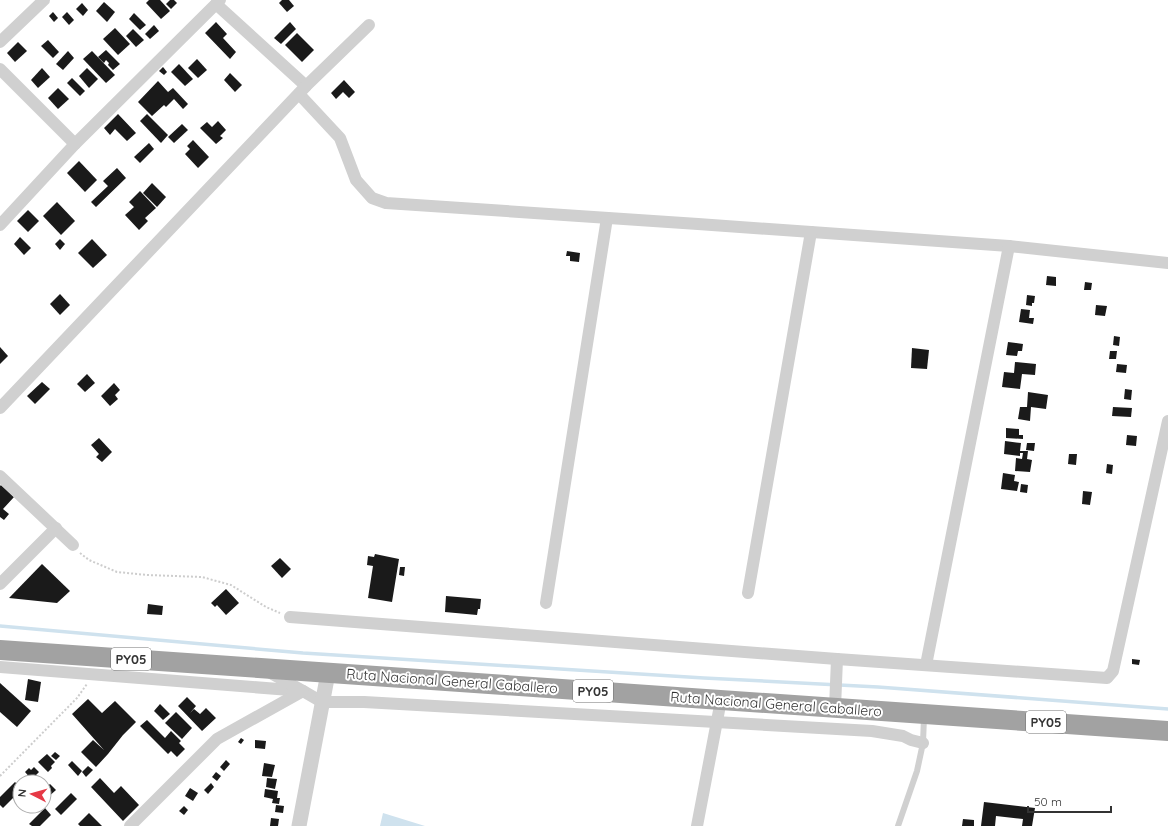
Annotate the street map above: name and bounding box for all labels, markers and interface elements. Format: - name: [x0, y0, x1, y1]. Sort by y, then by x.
- road number: PY05: [111, 648, 151, 670]
- street label: Ruta Nacional General Caballero: [346, 665, 558, 697]
- road number: PY05: [573, 680, 613, 702]
- street label: Ruta Nacional General Caballero: [670, 688, 882, 720]
- road number: PY05: [1026, 711, 1066, 733]
- north arrow: [12, 774, 52, 814]
- text: N: [15, 788, 29, 798]
- scale bar: [1028, 788, 1111, 814]
- text: 50 m: [1034, 794, 1062, 809]

